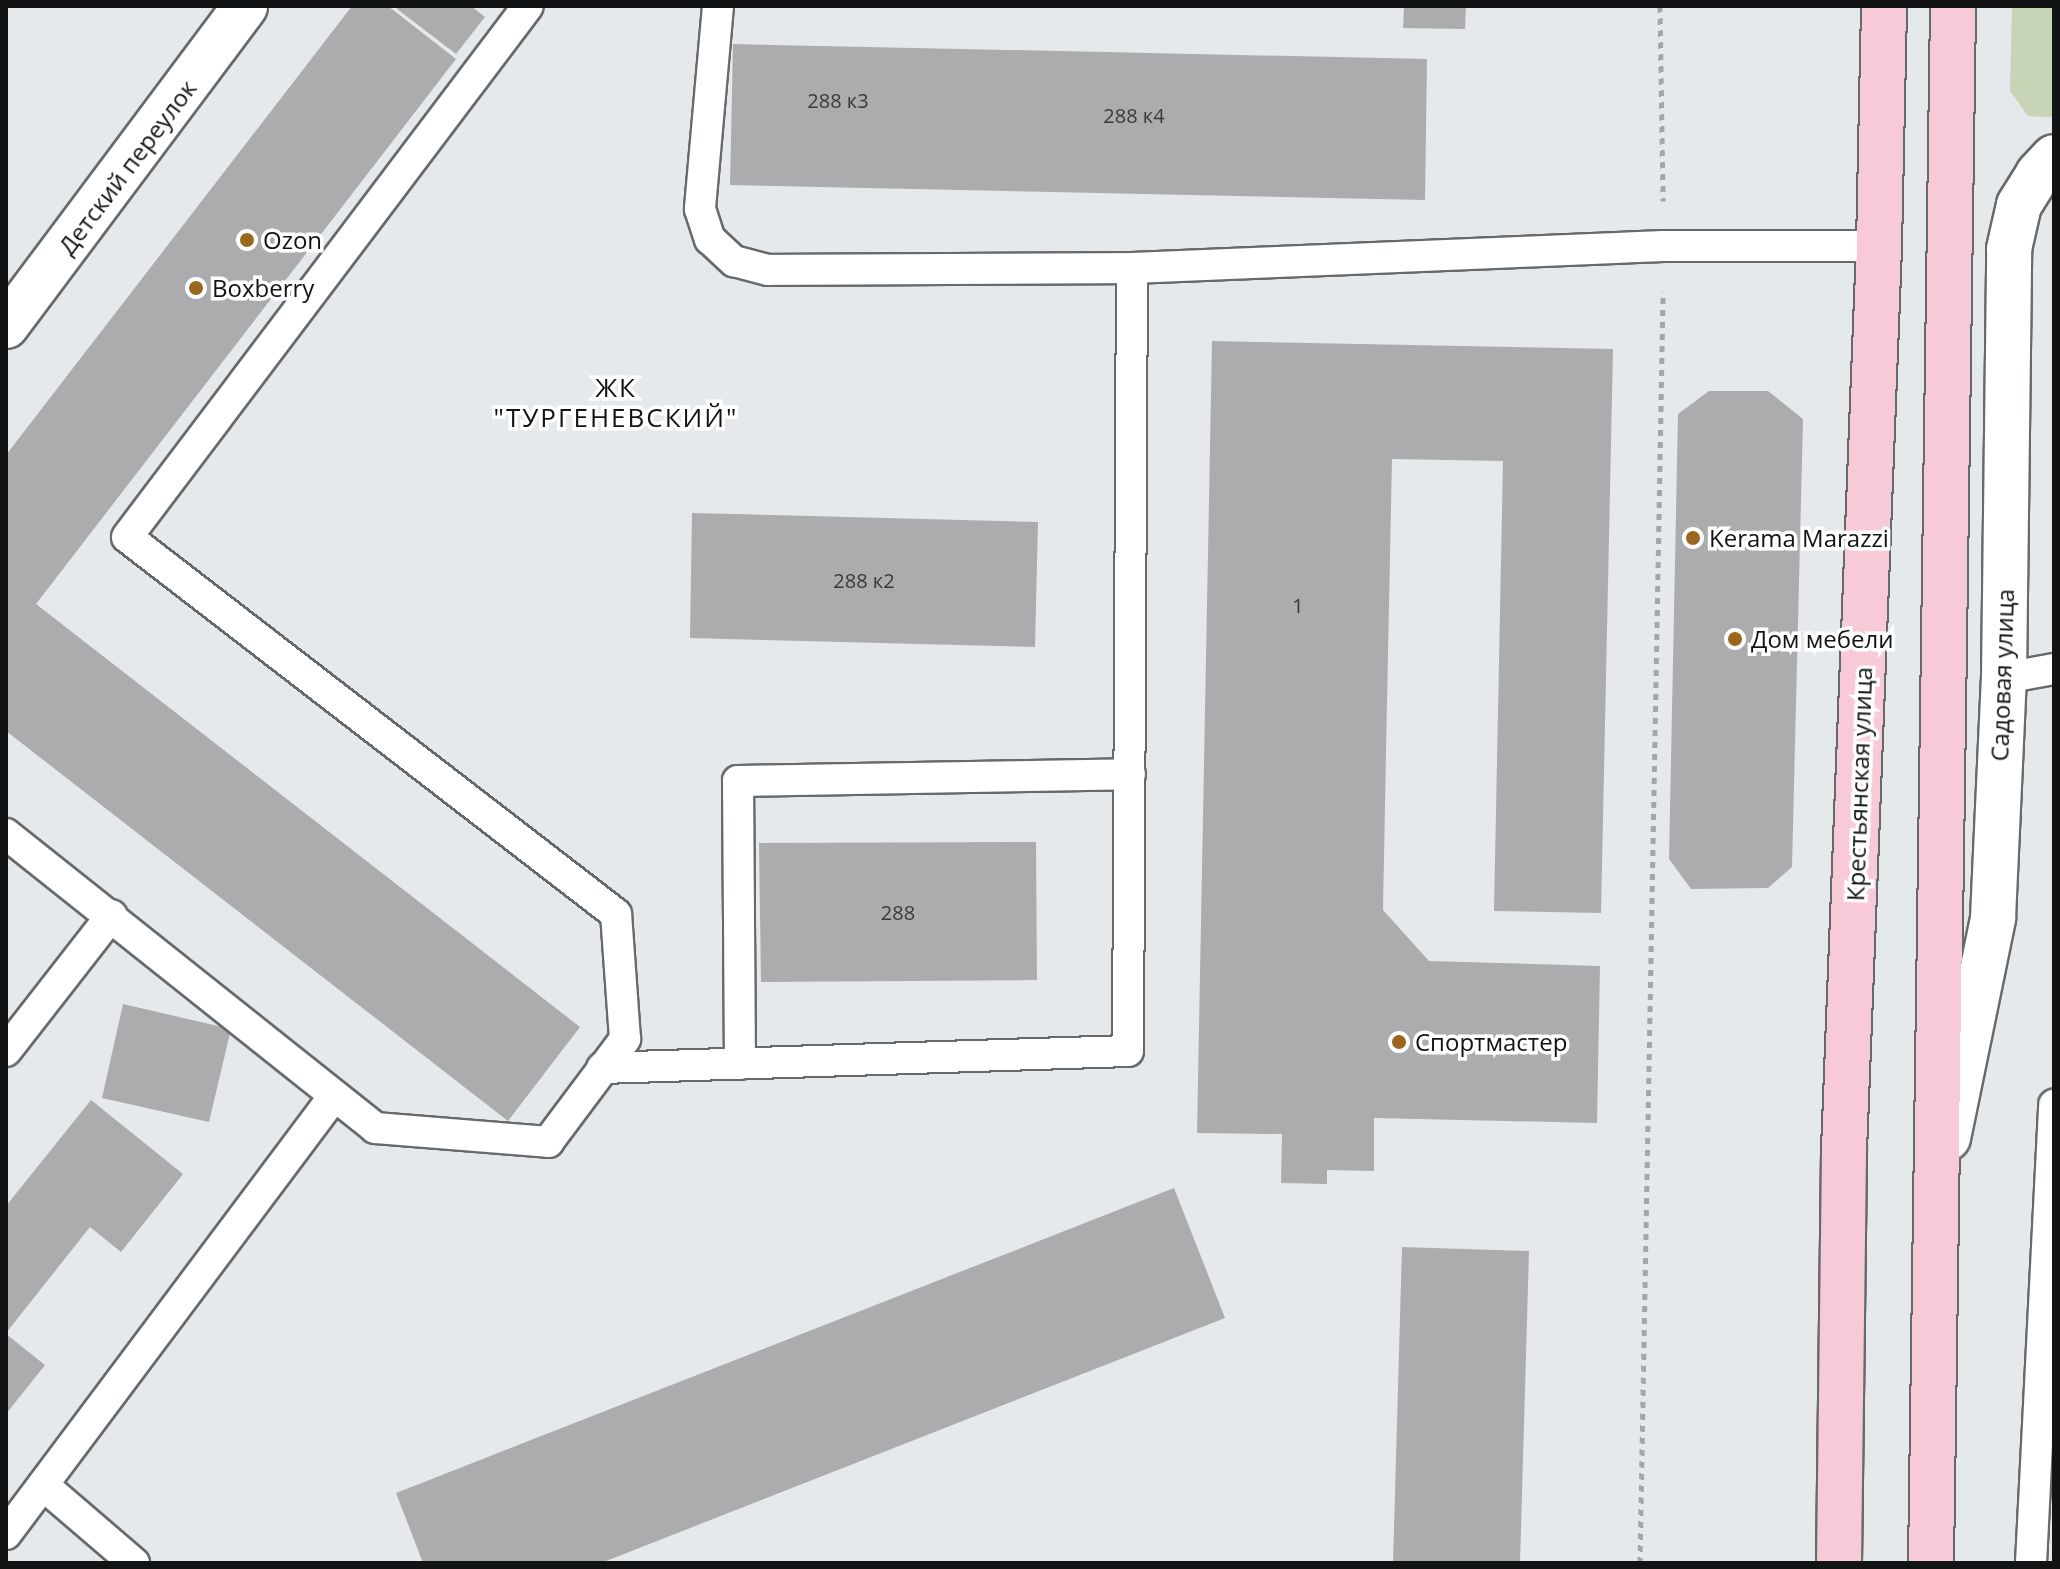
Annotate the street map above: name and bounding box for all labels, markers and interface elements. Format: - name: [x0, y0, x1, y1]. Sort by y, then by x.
- street label: Детский переулок: [52, 74, 202, 260]
- house number: 288 к3: [807, 88, 869, 112]
- house number: 288 к4: [1103, 103, 1165, 127]
- place label: Ozon: [263, 226, 322, 254]
- marker: Ozon: [238, 231, 256, 249]
- place label: Boxberry: [212, 274, 314, 302]
- marker: Boxberry: [187, 279, 205, 297]
- district label: ЖК "ТУРГЕНЕВСКИЙ": [494, 372, 738, 434]
- place label: Kerama Marazzi: [1709, 524, 1889, 552]
- marker: Kerama Marazzi: [1684, 529, 1702, 547]
- house number: 288 к2: [833, 568, 895, 592]
- street label: Садовая улица: [1985, 588, 2019, 762]
- house number: 1: [1292, 593, 1304, 617]
- place label: Дом мебели: [1751, 625, 1894, 653]
- marker: Дом мебели: [1726, 630, 1744, 648]
- street label: Крестьянская улица: [1841, 666, 1877, 902]
- house number: 288: [881, 900, 915, 924]
- place label: Спортмастер: [1415, 1028, 1567, 1056]
- marker: Спортмастер: [1390, 1033, 1408, 1051]

